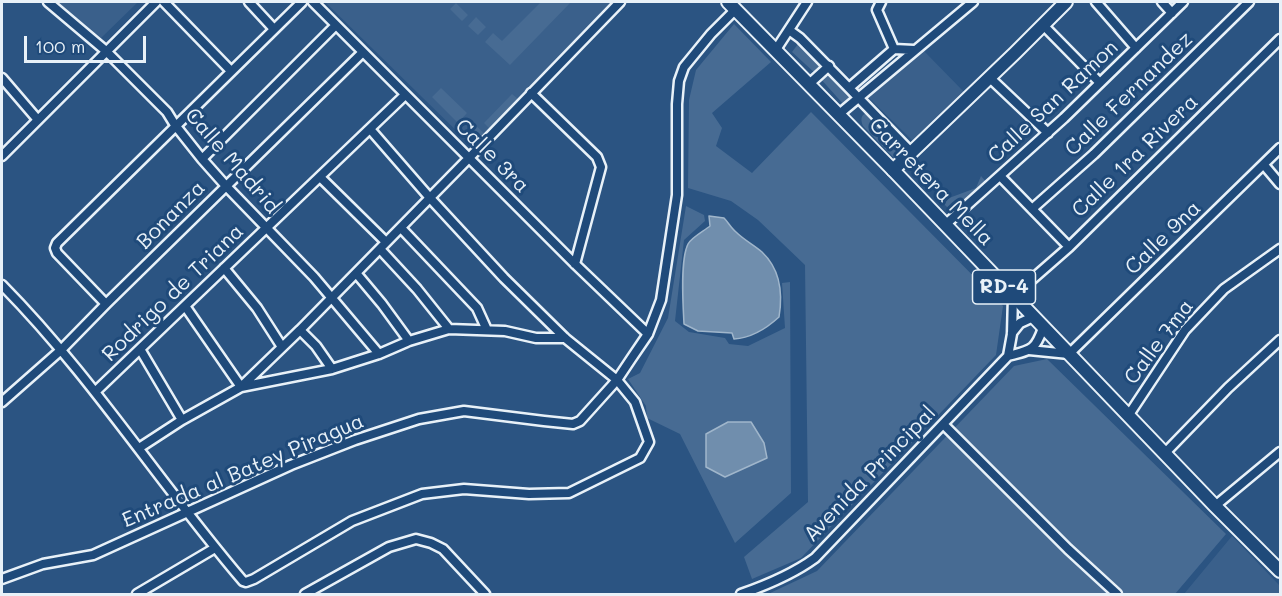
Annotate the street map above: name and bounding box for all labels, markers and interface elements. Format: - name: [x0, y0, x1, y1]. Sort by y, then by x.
- scale bar: [27, 24, 148, 62]
- street label: Calle Fernandez: [1060, 27, 1198, 161]
- text: 100 m: [35, 34, 85, 58]
- street label: Calle San Ramon: [983, 35, 1123, 169]
- street label: Calle 1ra Rivera: [1067, 89, 1203, 223]
- street label: Calle Madrid: [179, 103, 285, 219]
- street label: Carretera Mella: [864, 113, 998, 251]
- street label: Calle 3ra: [450, 114, 534, 198]
- street label: Bonanza: [131, 175, 211, 255]
- street label: Calle 9na: [1120, 196, 1206, 280]
- street label: Rodrigo de Triana: [97, 219, 249, 367]
- road number: RD-4: [972, 270, 1036, 304]
- street label: Calle 7ma: [1119, 295, 1199, 389]
- street label: Avenida Principal: [799, 401, 941, 547]
- street label: Entrada al Batey Piragua: [118, 409, 368, 533]

